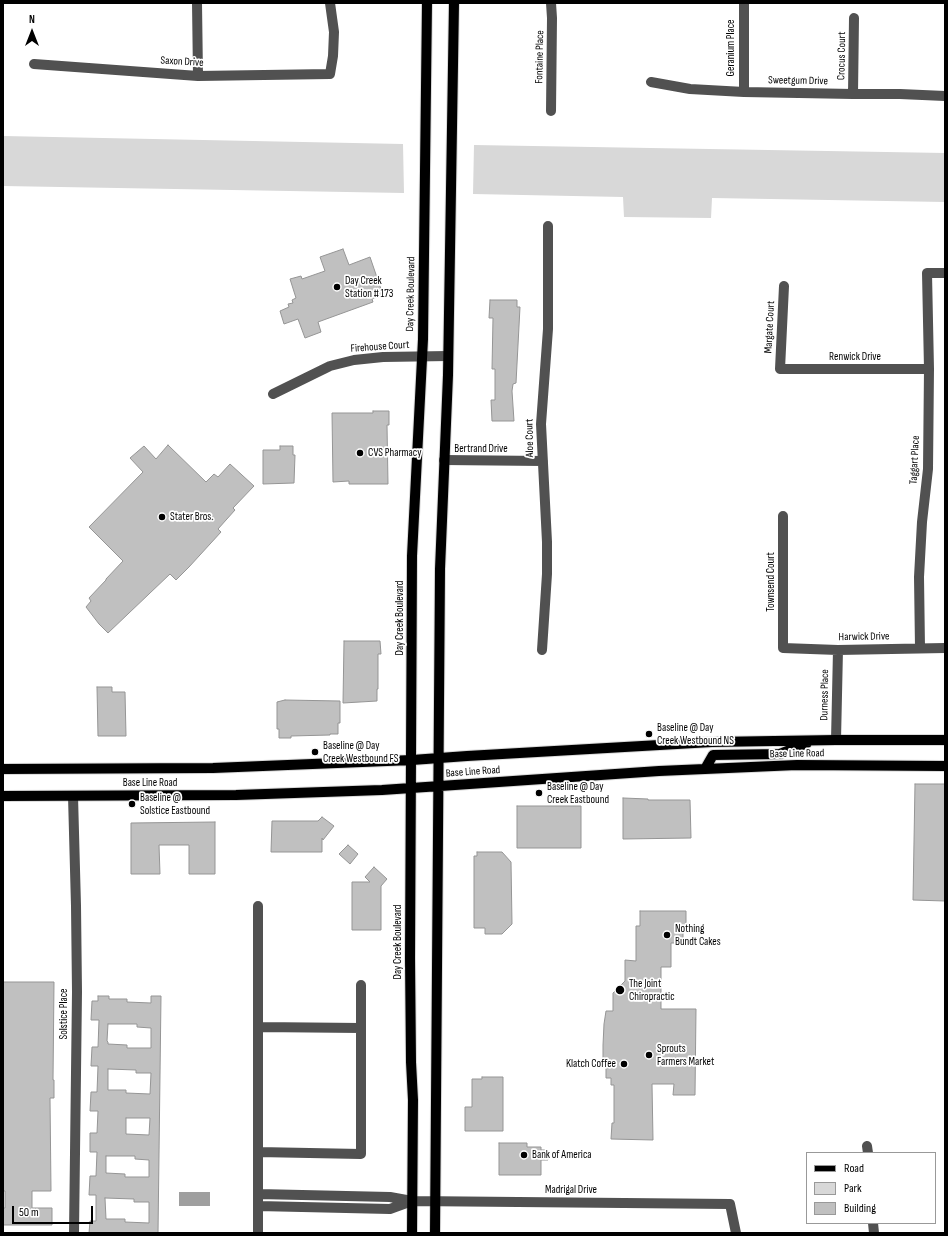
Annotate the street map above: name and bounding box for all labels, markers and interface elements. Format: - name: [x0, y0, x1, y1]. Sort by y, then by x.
- north arrow: [12, 12, 52, 52]
- text: N: [29, 13, 35, 26]
- street label: Geranium Place: [724, 19, 738, 77]
- street label: Fontaine Place: [533, 30, 547, 84]
- street label: Crocus Court: [835, 32, 849, 80]
- street label: Saxon Drive: [160, 54, 204, 70]
- street label: Sweetgum Drive: [768, 74, 828, 88]
- street label: Day Creek Boulevard: [404, 256, 418, 332]
- place label: Day Creek Station # 173: [345, 274, 393, 300]
- marker: Day Creek Station # 173: [332, 282, 342, 292]
- street label: Margate Court: [762, 300, 778, 354]
- street label: Firehouse Court: [350, 338, 410, 356]
- street label: Renwick Drive: [829, 350, 881, 364]
- street label: Aloe Court: [523, 419, 537, 457]
- street label: Taggart Place: [907, 435, 923, 485]
- street label: Bertrand Drive: [454, 442, 508, 456]
- place label: CVS Pharmacy: [368, 446, 421, 460]
- marker: CVS Pharmacy: [355, 448, 365, 458]
- place label: Stater Bros.: [170, 510, 213, 524]
- marker: Stater Bros.: [157, 512, 167, 522]
- street label: Townsend Court: [764, 552, 778, 612]
- street label: Day Creek Boulevard: [393, 581, 407, 655]
- street label: Harwick Drive: [838, 630, 890, 644]
- street label: Durness Place: [818, 669, 832, 721]
- place label: Baseline @ Day Creek Westbound NS: [657, 721, 734, 747]
- marker: Baseline @ Day Creek Westbound NS: [644, 729, 654, 739]
- place label: Baseline @ Day Creek Westbound FS: [323, 739, 398, 765]
- marker: Baseline @ Day Creek Westbound FS: [310, 747, 320, 757]
- street label: Base Line Road: [770, 747, 824, 761]
- street label: Base Line Road: [445, 764, 501, 780]
- street label: Base Line Road: [123, 776, 177, 790]
- place label: Baseline @ Day Creek Eastbound: [547, 780, 609, 806]
- marker: Baseline @ Day Creek Eastbound: [534, 788, 544, 798]
- place label: Baseline @ Solstice Eastbound: [140, 791, 210, 817]
- marker: Baseline @ Solstice Eastbound: [127, 799, 137, 809]
- street label: Day Creek Boulevard: [391, 905, 405, 979]
- place label: Nothing Bundt Cakes: [675, 922, 721, 948]
- marker: Nothing Bundt Cakes: [662, 930, 672, 940]
- place label: The Joint Chiropractic: [629, 977, 675, 1003]
- marker: The Joint Chiropractic: [614, 984, 626, 996]
- street label: Solstice Place: [57, 989, 71, 1039]
- place label: Sprouts Farmers Market: [657, 1042, 714, 1068]
- marker: Sprouts Farmers Market: [644, 1050, 654, 1060]
- place label: Klatch Coffee: [566, 1057, 616, 1071]
- marker: Klatch Coffee: [619, 1059, 629, 1069]
- place label: Bank of America: [532, 1148, 591, 1162]
- marker: Bank of America: [519, 1150, 529, 1160]
- legend: [806, 1152, 936, 1224]
- text: Road: [844, 1161, 864, 1176]
- text: Park: [844, 1181, 862, 1196]
- street label: Madrigal Drive: [545, 1183, 597, 1197]
- scale bar: [14, 1198, 95, 1224]
- text: Building: [844, 1201, 876, 1216]
- text: 50 m: [19, 1205, 39, 1220]

